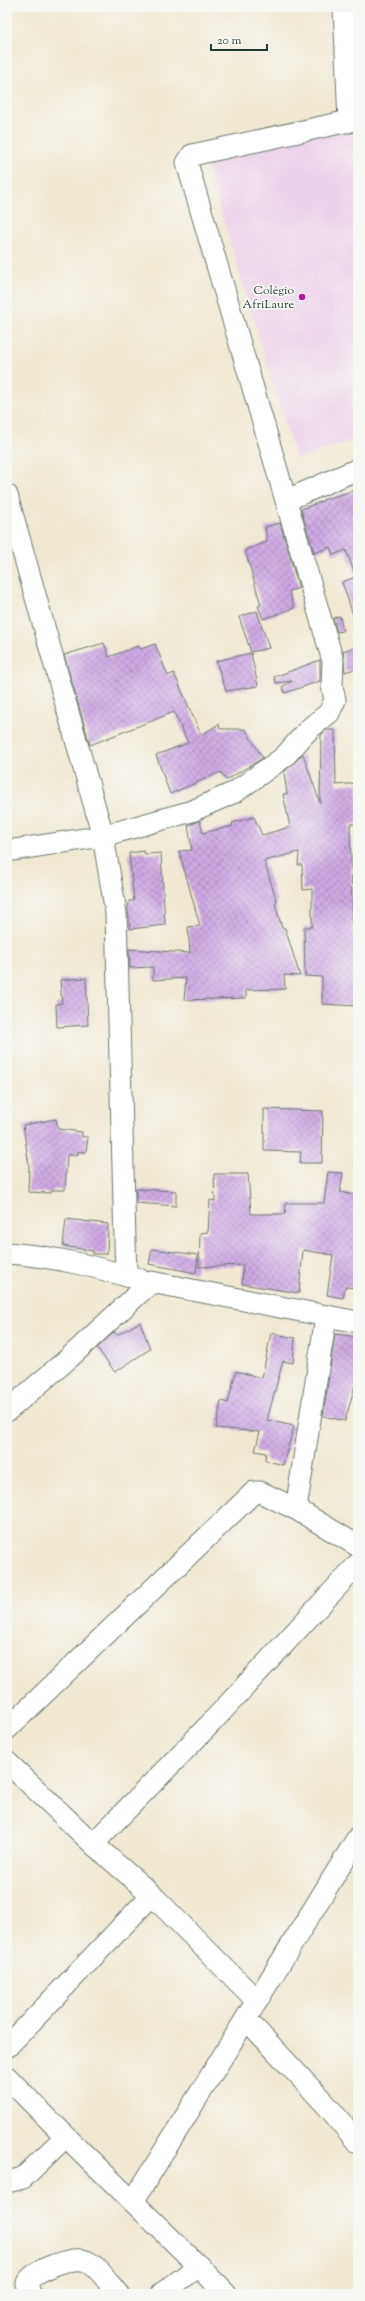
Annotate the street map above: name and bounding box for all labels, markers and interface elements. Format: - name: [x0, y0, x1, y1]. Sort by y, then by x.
- scale bar: [211, 26, 267, 52]
- text: 20 m: [217, 32, 242, 50]
- place label: Colégio AfriLaure: [243, 282, 294, 314]
- marker: Colégio AfriLaure: [297, 292, 307, 302]

